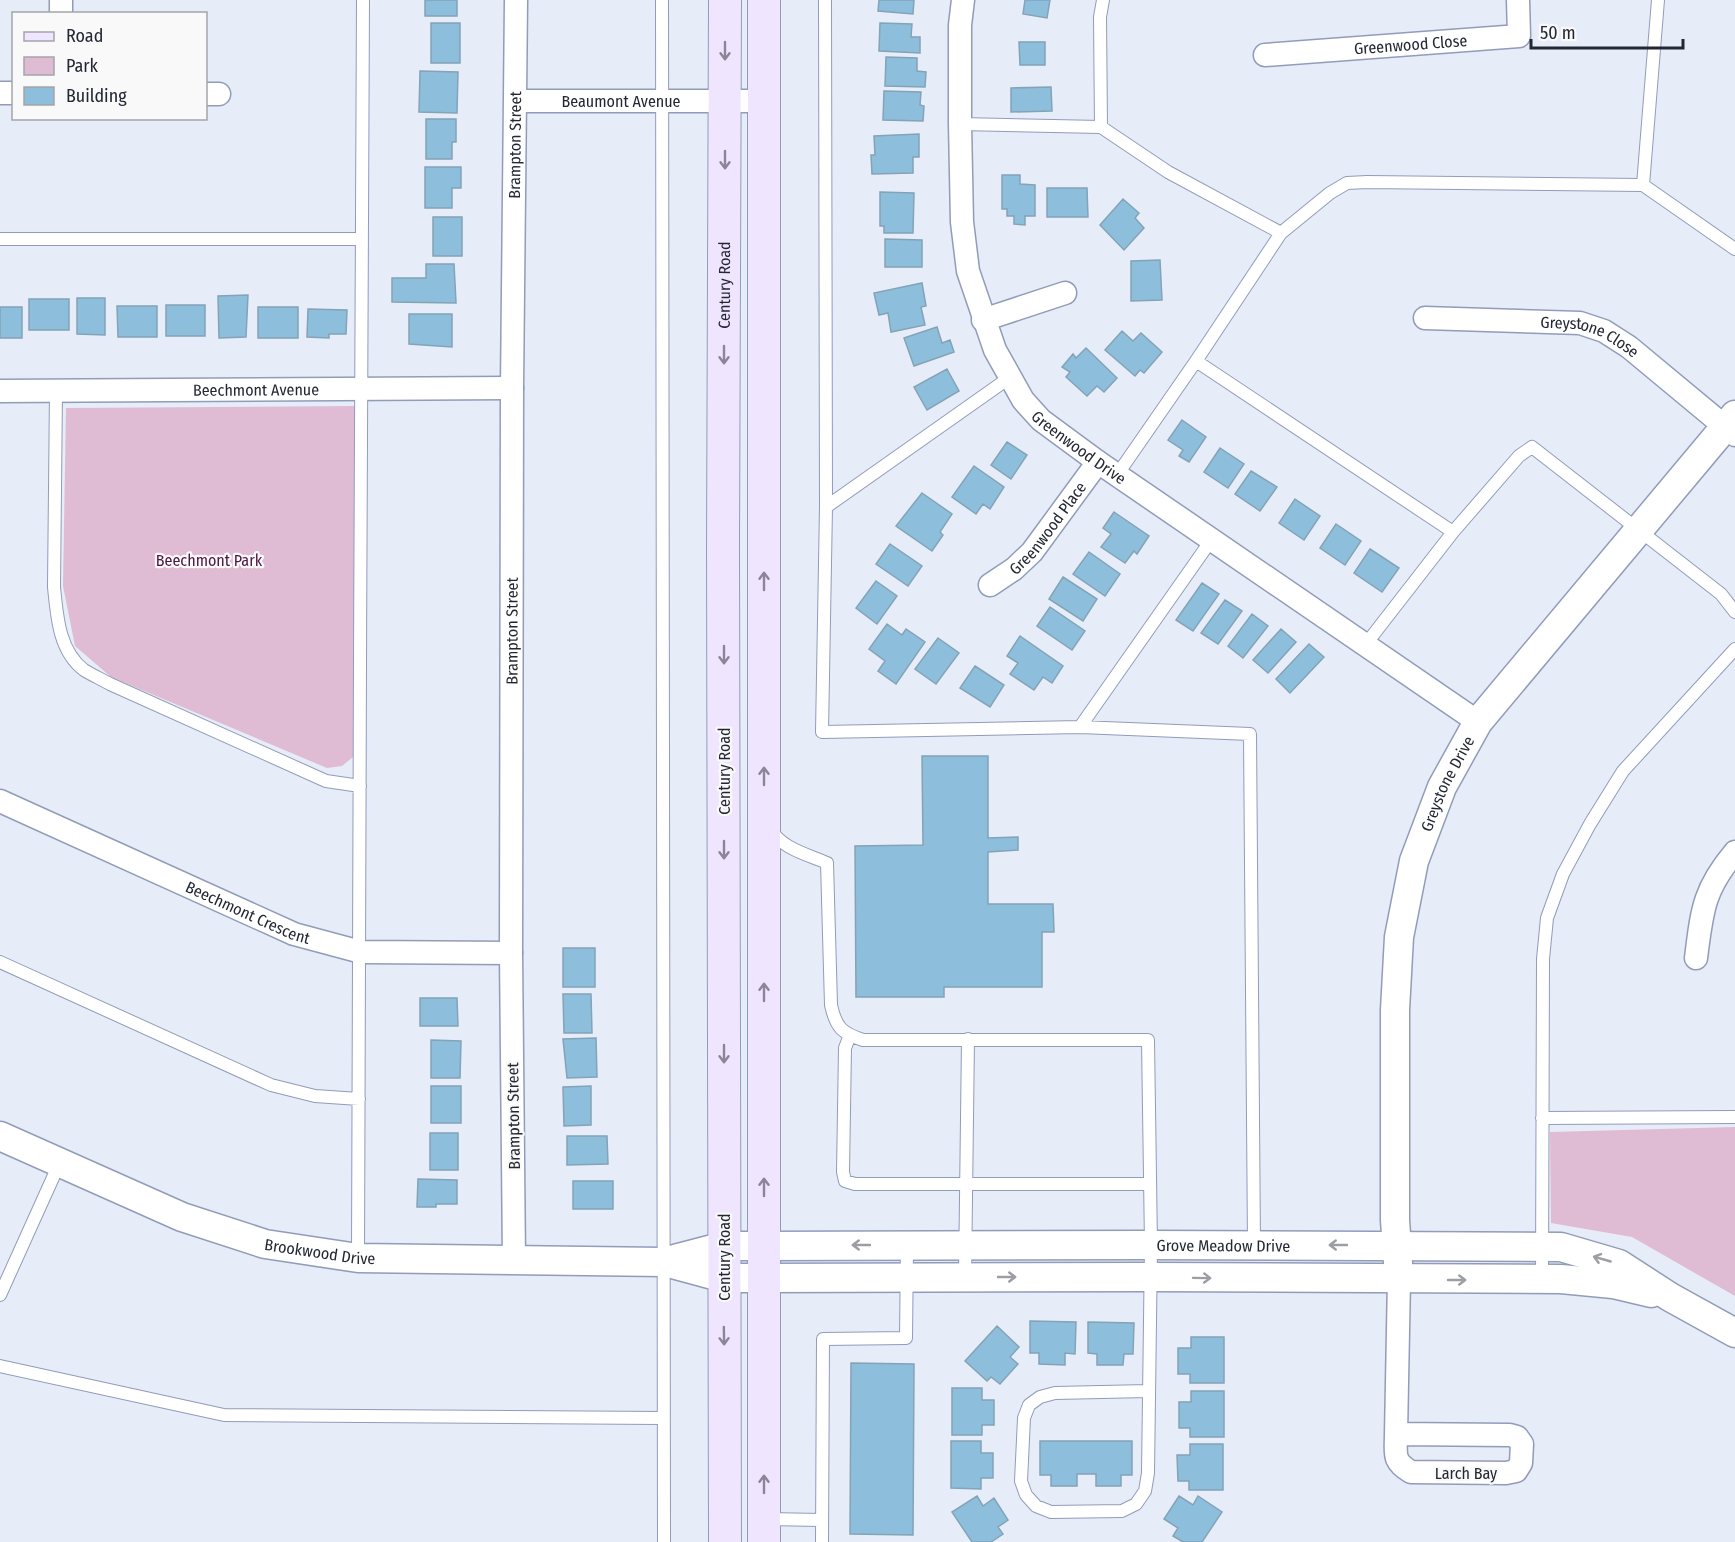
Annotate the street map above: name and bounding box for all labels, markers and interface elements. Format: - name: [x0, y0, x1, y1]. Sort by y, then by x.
- legend: [12, 12, 207, 120]
- scale bar: [1531, 12, 1682, 50]
- text: 50 m: [1540, 22, 1576, 44]
- text: Road: [66, 25, 103, 47]
- street label: Greenwood Close: [1353, 31, 1468, 58]
- one-way arrow: [719, 40, 731, 60]
- text: Park: [66, 55, 99, 77]
- text: Building: [66, 85, 127, 107]
- street label: Brampton Street: [505, 90, 525, 199]
- street label: Beaumont Avenue: [561, 92, 681, 111]
- one-way arrow: [719, 150, 731, 170]
- street label: Century Road: [715, 241, 734, 329]
- street label: Greystone Close: [1540, 313, 1643, 361]
- one-way arrow: [718, 345, 730, 365]
- street label: Beechmont Avenue: [193, 380, 319, 400]
- street label: Greenwood Drive: [1027, 407, 1130, 488]
- street label: Greenwood Place: [1005, 478, 1090, 579]
- park label: Beechmont Park: [156, 551, 263, 570]
- one-way arrow: [758, 572, 770, 592]
- street label: Brampton Street: [502, 576, 522, 685]
- one-way arrow: [718, 645, 730, 665]
- street label: Century Road: [715, 727, 734, 815]
- street label: Greystone Drive: [1417, 733, 1478, 834]
- one-way arrow: [758, 767, 770, 787]
- one-way arrow: [718, 840, 730, 860]
- street label: Beechmont Crescent: [183, 877, 313, 948]
- one-way arrow: [758, 983, 770, 1003]
- one-way arrow: [718, 1044, 730, 1064]
- street label: Brampton Street: [503, 1061, 524, 1170]
- one-way arrow: [758, 1178, 770, 1198]
- street label: Century Road: [715, 1213, 734, 1301]
- street label: Brookwood Drive: [263, 1235, 376, 1268]
- street label: Grove Meadow Drive: [1157, 1236, 1290, 1256]
- one-way arrow: [852, 1239, 872, 1251]
- one-way arrow: [1328, 1239, 1348, 1251]
- one-way arrow: [1592, 1252, 1611, 1264]
- one-way arrow: [997, 1271, 1017, 1283]
- one-way arrow: [1192, 1272, 1212, 1284]
- one-way arrow: [1447, 1274, 1467, 1286]
- one-way arrow: [718, 1326, 730, 1346]
- street label: Larch Bay: [1435, 1464, 1498, 1483]
- one-way arrow: [758, 1474, 770, 1494]

